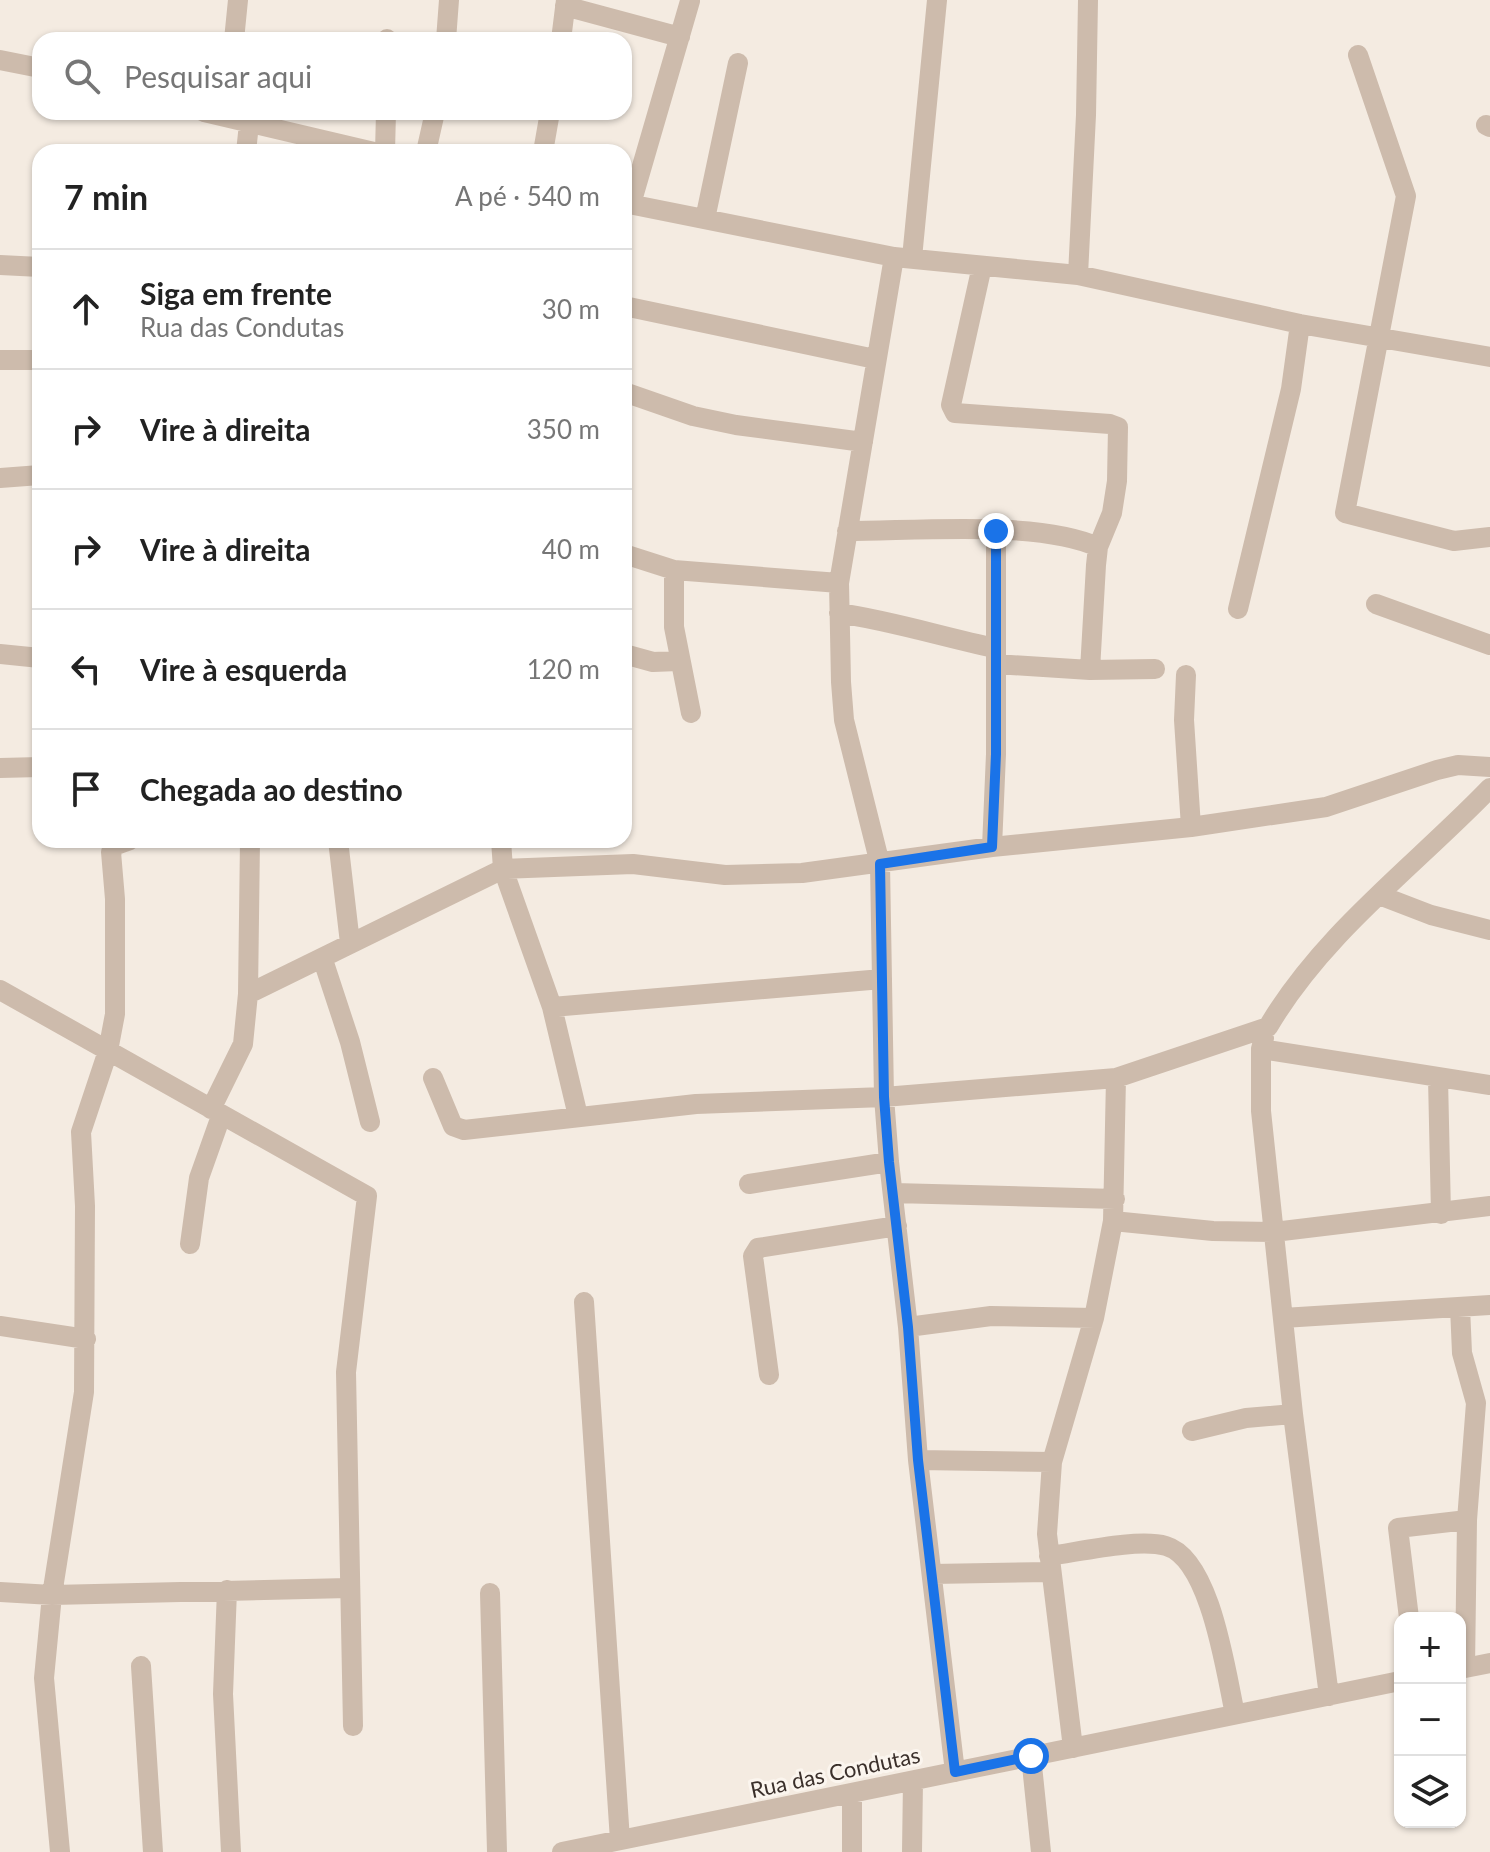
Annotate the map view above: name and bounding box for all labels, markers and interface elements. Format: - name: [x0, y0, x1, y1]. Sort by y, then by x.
- search box: [32, 32, 632, 120]
- icon: search: [60, 54, 104, 98]
- text: Pesquisar aqui: [124, 58, 312, 94]
- text: 7 min: [64, 176, 148, 217]
- text: A pé · 540 m: [455, 180, 600, 212]
- text: Siga em frente: [140, 275, 332, 311]
- icon: ahead: [64, 287, 108, 331]
- text: 30 m: [542, 293, 600, 325]
- text: Rua das Condutas: [140, 311, 344, 343]
- icon: right: [64, 407, 108, 451]
- text: Vire à direita: [140, 411, 310, 447]
- text: 350 m: [527, 413, 600, 445]
- route end: [978, 513, 1014, 549]
- icon: right: [64, 527, 108, 571]
- text: Vire à direita: [140, 531, 310, 567]
- text: 40 m: [542, 533, 600, 565]
- icon: left: [64, 647, 108, 691]
- text: Vire à esquerda: [140, 651, 347, 687]
- text: 120 m: [527, 653, 600, 685]
- icon: arrive: [64, 767, 108, 811]
- text: Chegada ao destino: [140, 771, 403, 807]
- map controls: [1394, 1612, 1466, 1828]
- button: +: [1394, 1612, 1466, 1684]
- button: −: [1394, 1684, 1466, 1756]
- route start: [1013, 1738, 1049, 1774]
- street label: Rua das Condutas: [748, 1741, 922, 1803]
- button: layers: [1394, 1756, 1466, 1828]

